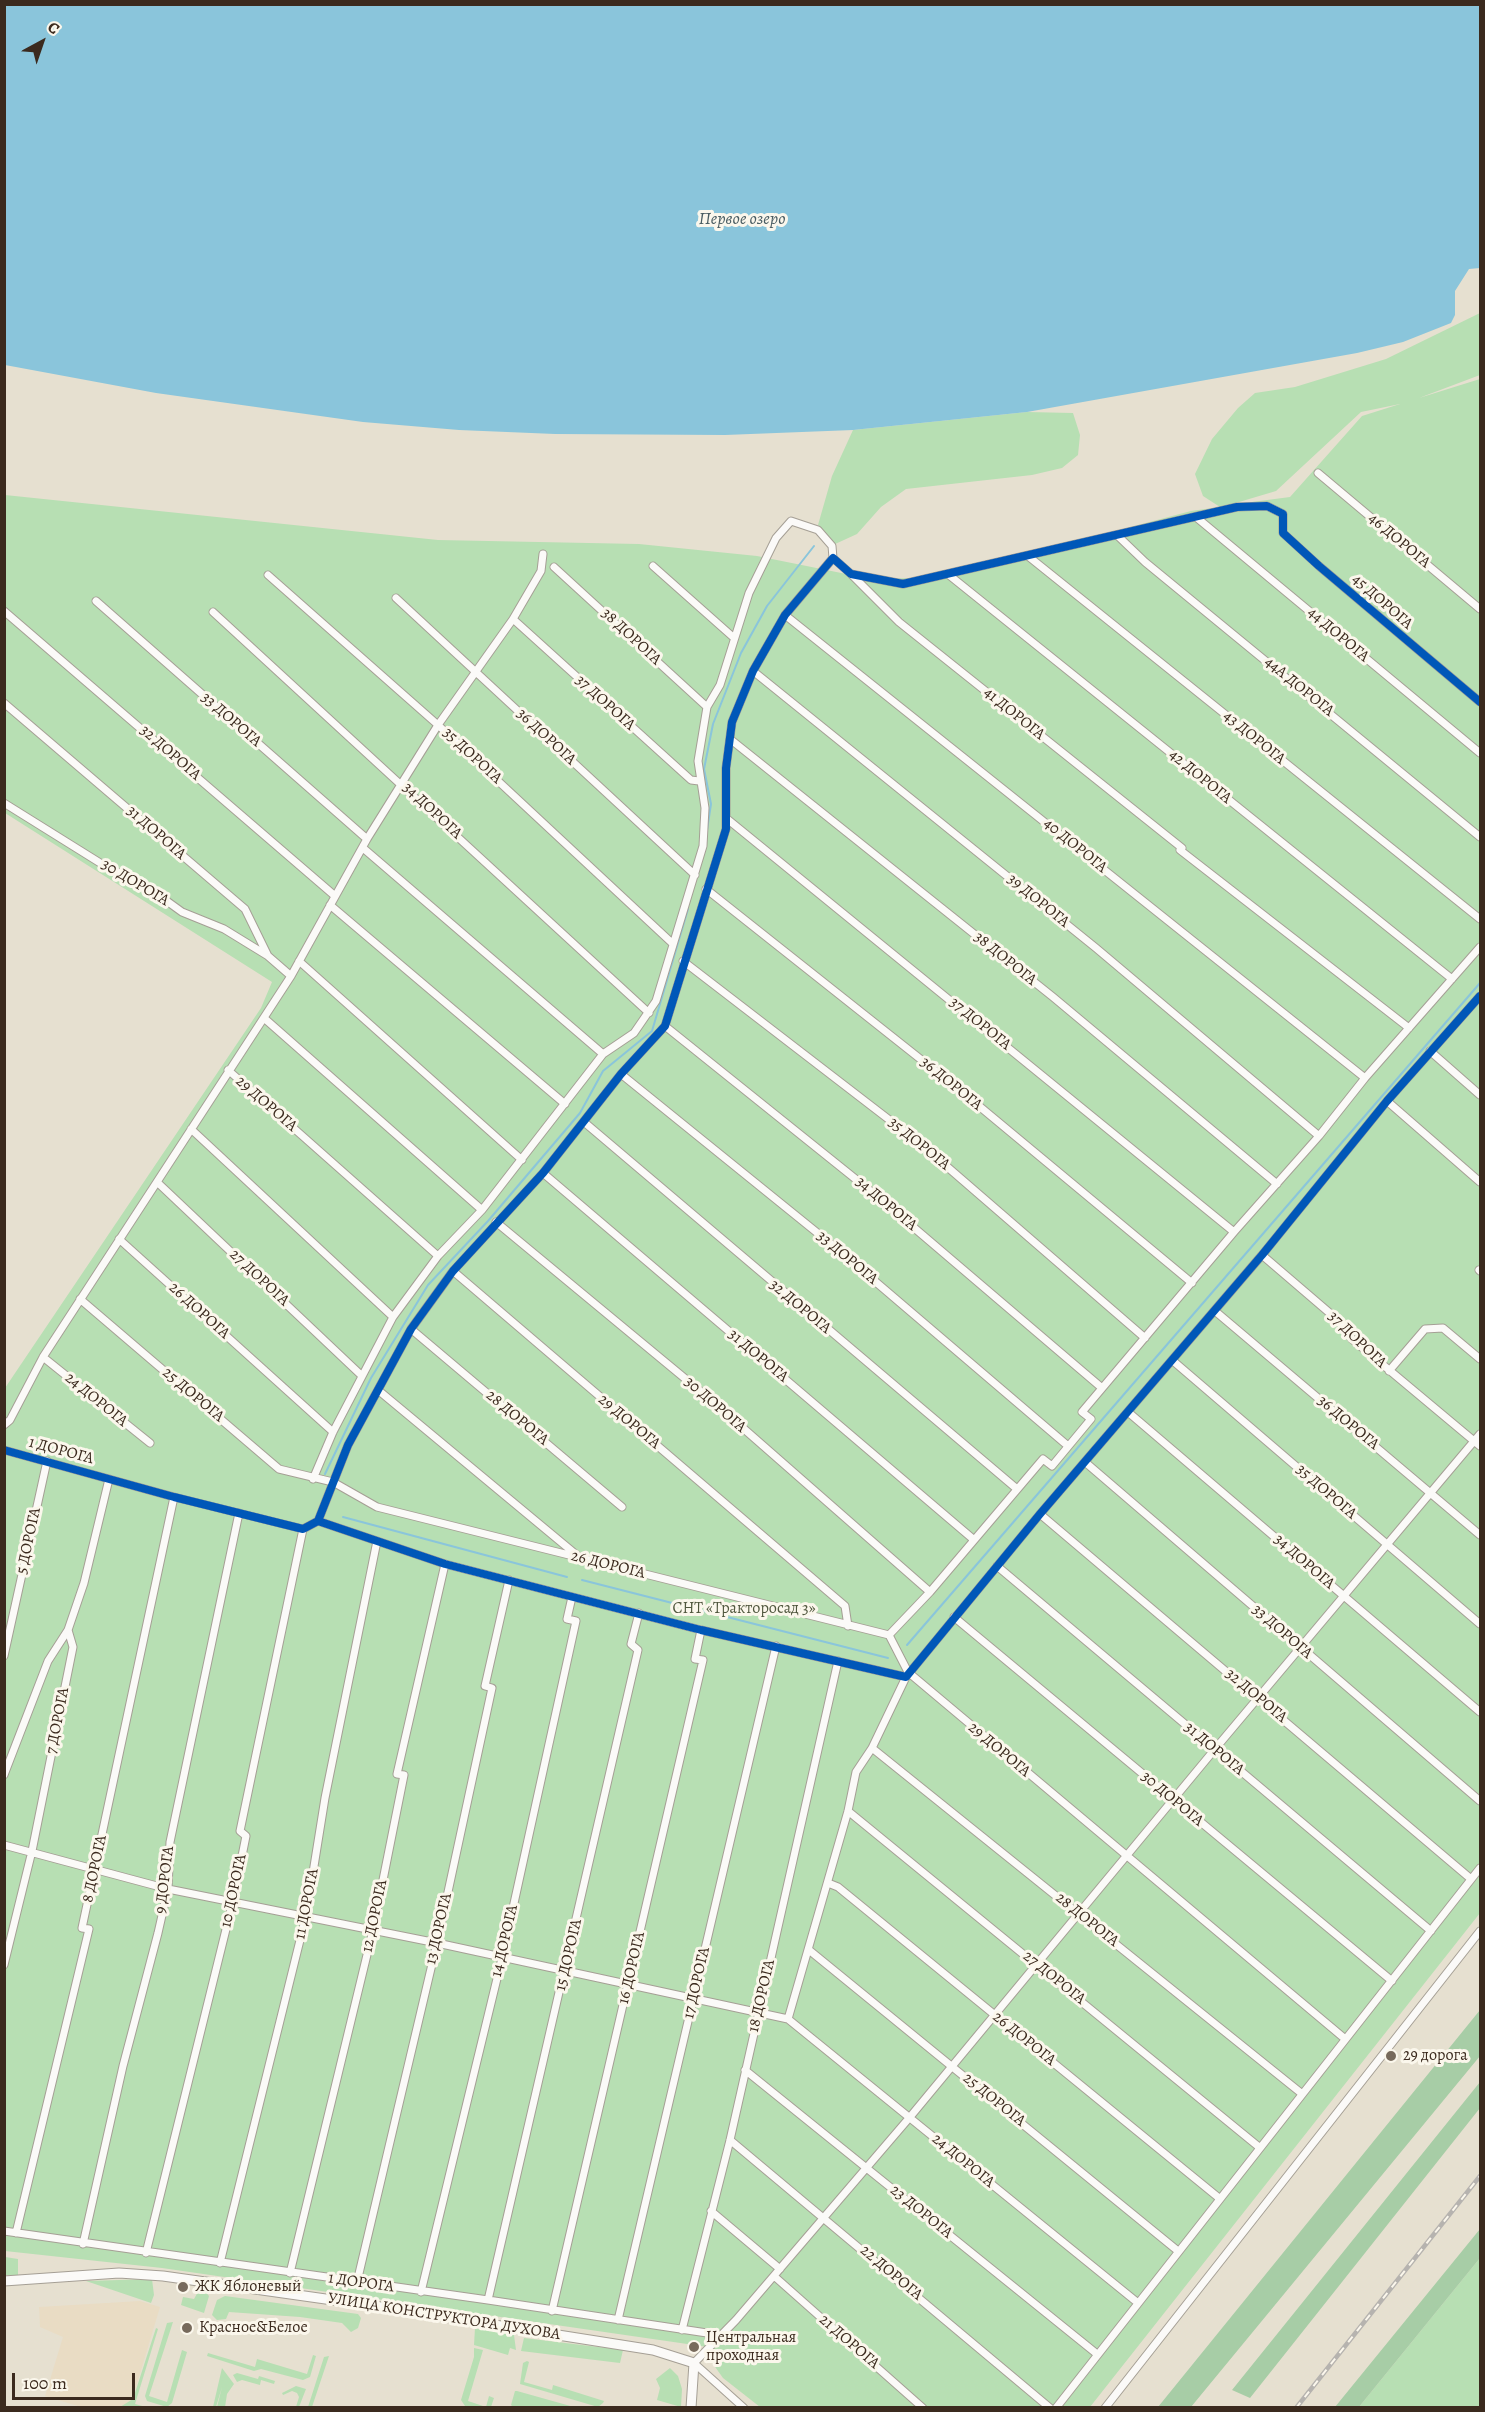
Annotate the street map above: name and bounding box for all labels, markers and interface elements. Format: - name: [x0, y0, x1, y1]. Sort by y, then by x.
- north arrow: [12, 12, 72, 72]
- text: С: [43, 17, 64, 40]
- water label: Первое озеро: [698, 209, 786, 231]
- street label: 46 ДОРОГА: [1364, 509, 1434, 573]
- street label: 45 ДОРОГА: [1347, 570, 1417, 634]
- street label: 44 ДОРОГА: [1303, 603, 1373, 667]
- street label: 38 ДОРОГА: [597, 604, 665, 670]
- street label: 44А ДОРОГА: [1260, 653, 1338, 721]
- street label: 37 ДОРОГА: [571, 671, 639, 735]
- street label: 41 ДОРОГА: [979, 683, 1049, 745]
- street label: 33 ДОРОГА: [197, 688, 265, 752]
- street label: 36 ДОРОГА: [512, 704, 580, 770]
- street label: 43 ДОРОГА: [1219, 707, 1289, 769]
- street label: 32 ДОРОГА: [135, 721, 205, 785]
- street label: 35 ДОРОГА: [438, 724, 506, 788]
- street label: 42 ДОРОГА: [1165, 746, 1235, 808]
- street label: 34 ДОРОГА: [398, 779, 466, 843]
- street label: 31 ДОРОГА: [122, 802, 190, 864]
- street label: 40 ДОРОГА: [1039, 814, 1111, 878]
- street label: 30 ДОРОГА: [98, 855, 172, 911]
- street label: 39 ДОРОГА: [1003, 870, 1073, 932]
- street label: 38 ДОРОГА: [970, 928, 1040, 990]
- street label: 37 ДОРОГА: [945, 993, 1015, 1055]
- street label: 36 ДОРОГА: [916, 1053, 986, 1115]
- street label: 29 ДОРОГА: [231, 1072, 301, 1136]
- street label: 35 ДОРОГА: [884, 1113, 954, 1175]
- street label: 34 ДОРОГА: [851, 1173, 921, 1235]
- street label: 33 ДОРОГА: [812, 1227, 882, 1289]
- street label: 27 ДОРОГА: [225, 1245, 293, 1311]
- street label: 32 ДОРОГА: [765, 1276, 835, 1338]
- street label: 26 ДОРОГА: [164, 1279, 234, 1343]
- street label: 37 ДОРОГА: [1324, 1307, 1390, 1373]
- street label: 31 ДОРОГА: [724, 1325, 792, 1387]
- street label: 25 ДОРОГА: [158, 1363, 228, 1427]
- street label: 24 ДОРОГА: [61, 1369, 131, 1431]
- street label: 30 ДОРОГА: [680, 1373, 750, 1437]
- street label: 28 ДОРОГА: [482, 1386, 552, 1450]
- street label: 29 ДОРОГА: [594, 1390, 664, 1454]
- street label: 36 ДОРОГА: [1313, 1392, 1383, 1454]
- street label: 1 ДОРОГА: [27, 1433, 95, 1469]
- street label: 35 ДОРОГА: [1292, 1460, 1360, 1524]
- street label: 5 ДОРОГА: [13, 1506, 45, 1576]
- street label: 34 ДОРОГА: [1270, 1530, 1338, 1594]
- street label: 26 ДОРОГА: [569, 1547, 647, 1583]
- park label: СНТ «Тракторосад 3»: [672, 1599, 816, 1619]
- street label: 33 ДОРОГА: [1248, 1600, 1316, 1664]
- street label: 32 ДОРОГА: [1221, 1665, 1291, 1727]
- street label: 7 ДОРОГА: [42, 1686, 74, 1756]
- street label: 29 ДОРОГА: [964, 1718, 1034, 1782]
- street label: 31 ДОРОГА: [1180, 1718, 1248, 1780]
- street label: 30 ДОРОГА: [1137, 1767, 1207, 1831]
- street label: 8 ДОРОГА: [78, 1834, 112, 1904]
- street label: 9 ДОРОГА: [151, 1845, 179, 1915]
- street label: 10 ДОРОГА: [217, 1852, 251, 1930]
- street label: 11 ДОРОГА: [291, 1867, 323, 1941]
- street label: 12 ДОРОГА: [358, 1878, 392, 1954]
- street label: 28 ДОРОГА: [1051, 1889, 1123, 1951]
- street label: 13 ДОРОГА: [421, 1891, 457, 1967]
- street label: 14 ДОРОГА: [487, 1903, 523, 1979]
- street label: 15 ДОРОГА: [551, 1917, 587, 1993]
- street label: 16 ДОРОГА: [614, 1930, 650, 2006]
- street label: 17 ДОРОГА: [679, 1945, 715, 2021]
- street label: 27 ДОРОГА: [1019, 1947, 1089, 2009]
- street label: 18 ДОРОГА: [744, 1958, 780, 2034]
- street label: 26 ДОРОГА: [989, 2008, 1059, 2070]
- place label: 29 дорога: [1403, 2046, 1468, 2066]
- marker: 29 дорога: [1384, 2049, 1398, 2063]
- street label: 25 ДОРОГА: [959, 2069, 1029, 2131]
- street label: 24 ДОРОГА: [928, 2130, 998, 2192]
- street label: 23 ДОРОГА: [886, 2181, 956, 2243]
- street label: 22 ДОРОГА: [856, 2241, 926, 2305]
- street label: 1 ДОРОГА: [327, 2269, 395, 2297]
- place label: ЖК Яблоневый: [195, 2277, 301, 2297]
- marker: ЖК Яблоневый: [176, 2280, 190, 2294]
- street label: УЛИЦА КОНСТРУКТОРА ДУХОВА: [326, 2289, 562, 2345]
- street label: 21 ДОРОГА: [815, 2311, 883, 2373]
- place label: Красное&Белое: [199, 2318, 308, 2338]
- marker: Красное&Белое: [180, 2321, 194, 2335]
- place label: Центральная проходная: [706, 2328, 796, 2366]
- marker: Центральная проходная: [687, 2340, 701, 2354]
- scale bar: [15, 2361, 138, 2399]
- text: 100 m: [23, 2371, 67, 2395]

